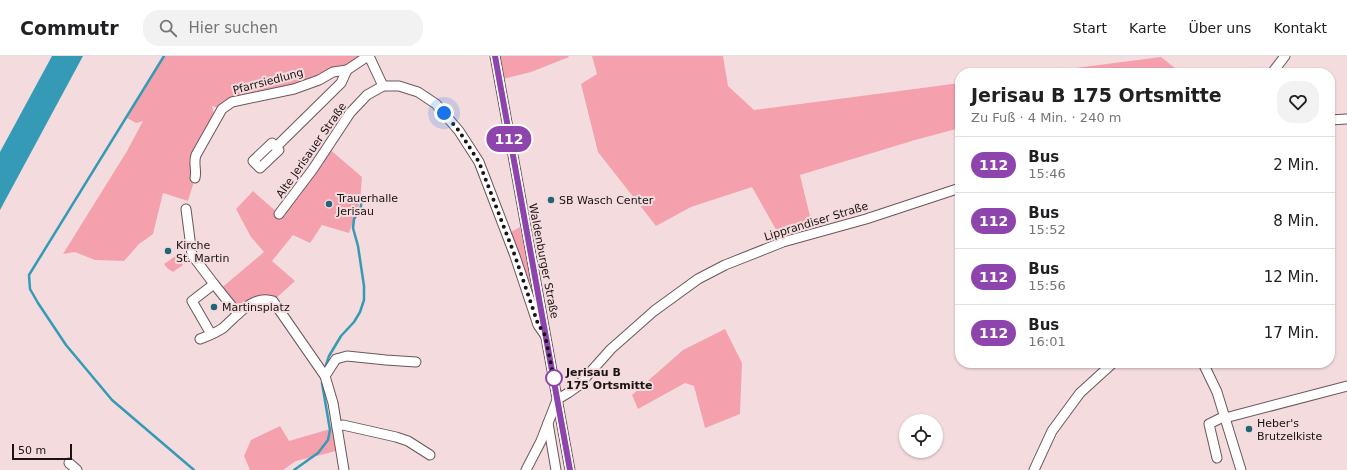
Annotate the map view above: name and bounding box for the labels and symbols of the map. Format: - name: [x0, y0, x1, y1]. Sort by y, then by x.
- street label: Pfarrsiedlung: [231, 66, 305, 97]
- street label: Alte Jerisauer Straße: [274, 100, 349, 200]
- your location: [434, 103, 454, 123]
- line badge: 112: [486, 126, 532, 152]
- place label: Trauerhalle Jerisau: [336, 192, 398, 218]
- place label: SB Wasch Center: [559, 194, 654, 207]
- marker: SB Wasch Center: [546, 195, 556, 205]
- marker: Trauerhalle Jerisau: [324, 199, 334, 209]
- street label: Lipprandiser Straße: [763, 199, 870, 244]
- street label: Waldenburger Straße: [526, 202, 561, 320]
- place label: Kirche St. Martin: [176, 239, 229, 265]
- marker: Kirche St. Martin: [163, 246, 173, 256]
- place label: Martinsplatz: [222, 301, 290, 314]
- marker: Martinsplatz: [209, 302, 219, 312]
- place label: Jerisau B 175 Ortsmitte: [565, 366, 653, 392]
- marker: Jerisau B 175 Ortsmitte: [545, 369, 563, 387]
- place label: Heber's Brutzelkiste: [1257, 417, 1322, 443]
- marker: Heber's Brutzelkiste: [1244, 424, 1254, 434]
- scale bar: [12, 442, 72, 461]

